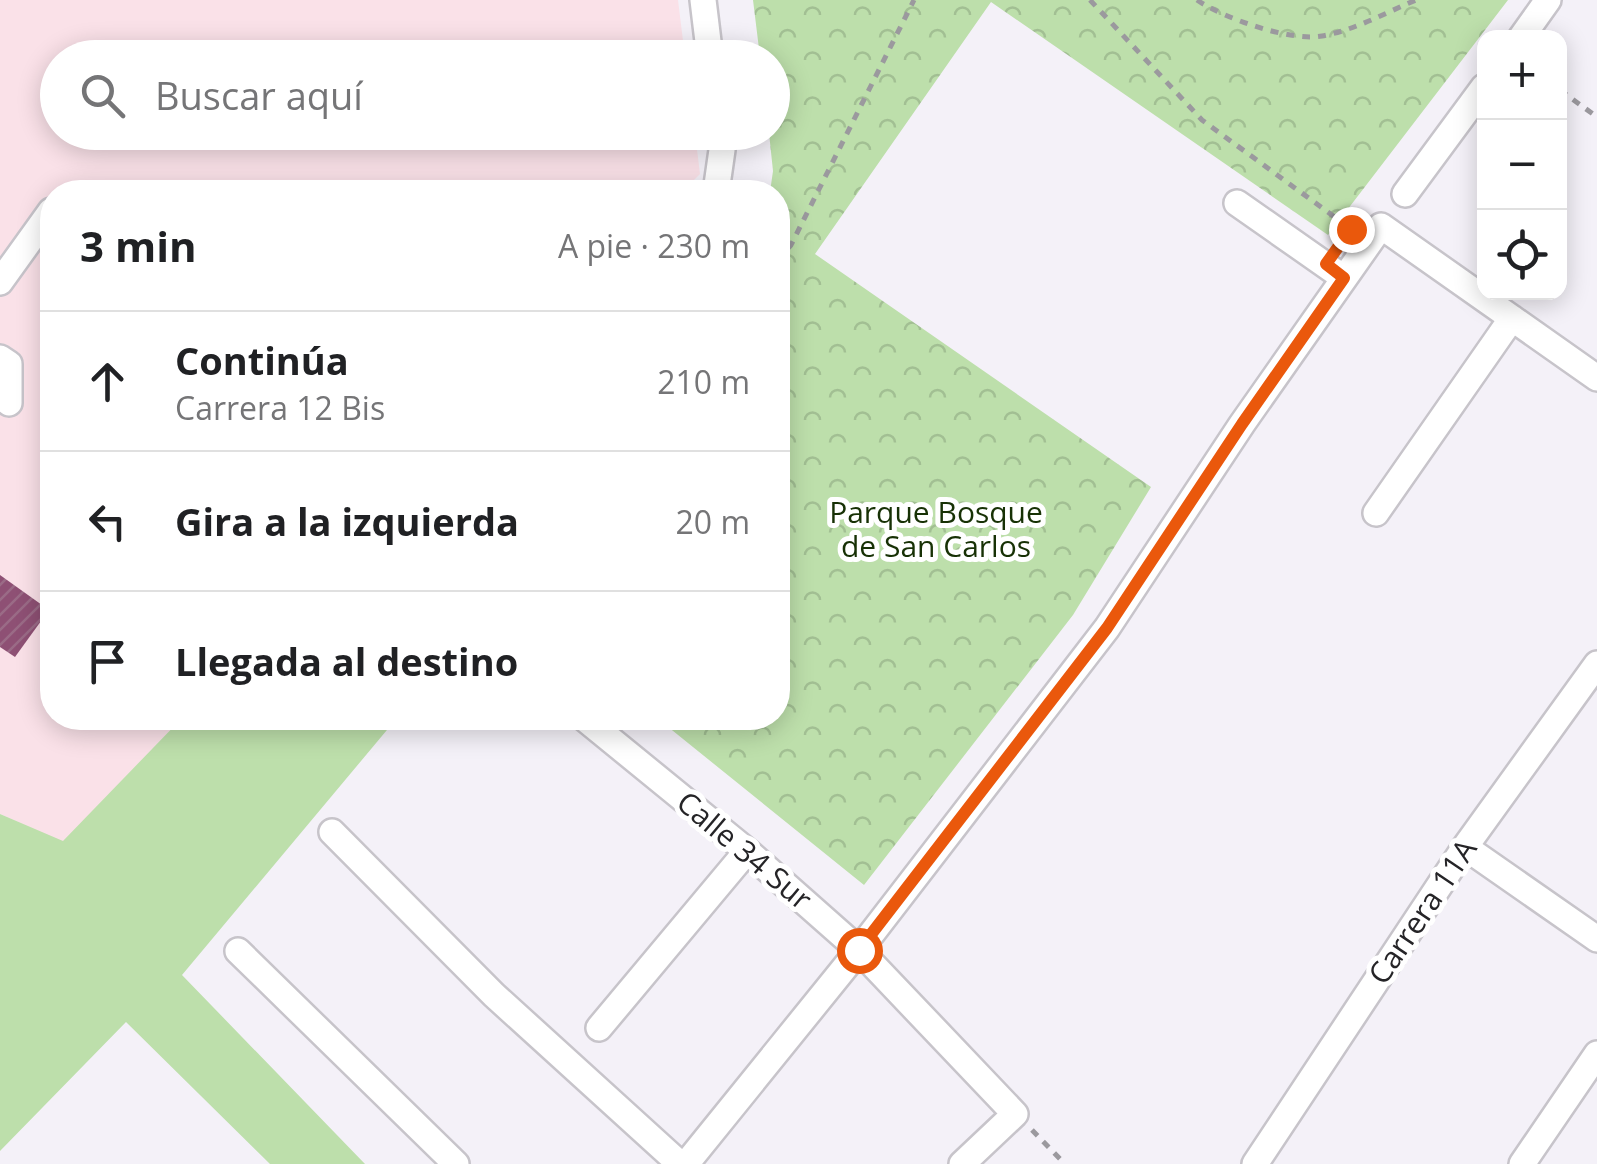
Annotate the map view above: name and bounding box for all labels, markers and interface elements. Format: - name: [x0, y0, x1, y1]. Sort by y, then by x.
- map controls: [1477, 30, 1567, 300]
- button: +: [1477, 30, 1567, 120]
- search box: [40, 40, 790, 150]
- icon: search: [75, 68, 130, 123]
- text: Buscar aquí: [155, 69, 363, 121]
- button: −: [1477, 120, 1567, 210]
- route end: [1329, 207, 1375, 253]
- button: locate: [1477, 210, 1567, 300]
- text: 3 min: [80, 217, 197, 274]
- text: A pie · 230 m: [558, 224, 750, 267]
- text: Continúa: [175, 334, 349, 386]
- icon: ahead: [80, 354, 135, 409]
- text: 210 m: [657, 360, 750, 403]
- text: Carrera 12 Bis: [175, 386, 385, 429]
- park label: Parque Bosque de San Carlos: [829, 491, 1043, 566]
- icon: left: [80, 494, 135, 549]
- text: Gira a la izquierda: [175, 495, 519, 547]
- text: 20 m: [675, 500, 750, 543]
- icon: arrive: [80, 634, 135, 689]
- text: Llegada al destino: [175, 635, 518, 687]
- street label: Calle 34 Sur: [669, 781, 821, 918]
- street label: Carrera 11A: [1358, 830, 1485, 992]
- route start: [837, 928, 883, 974]

